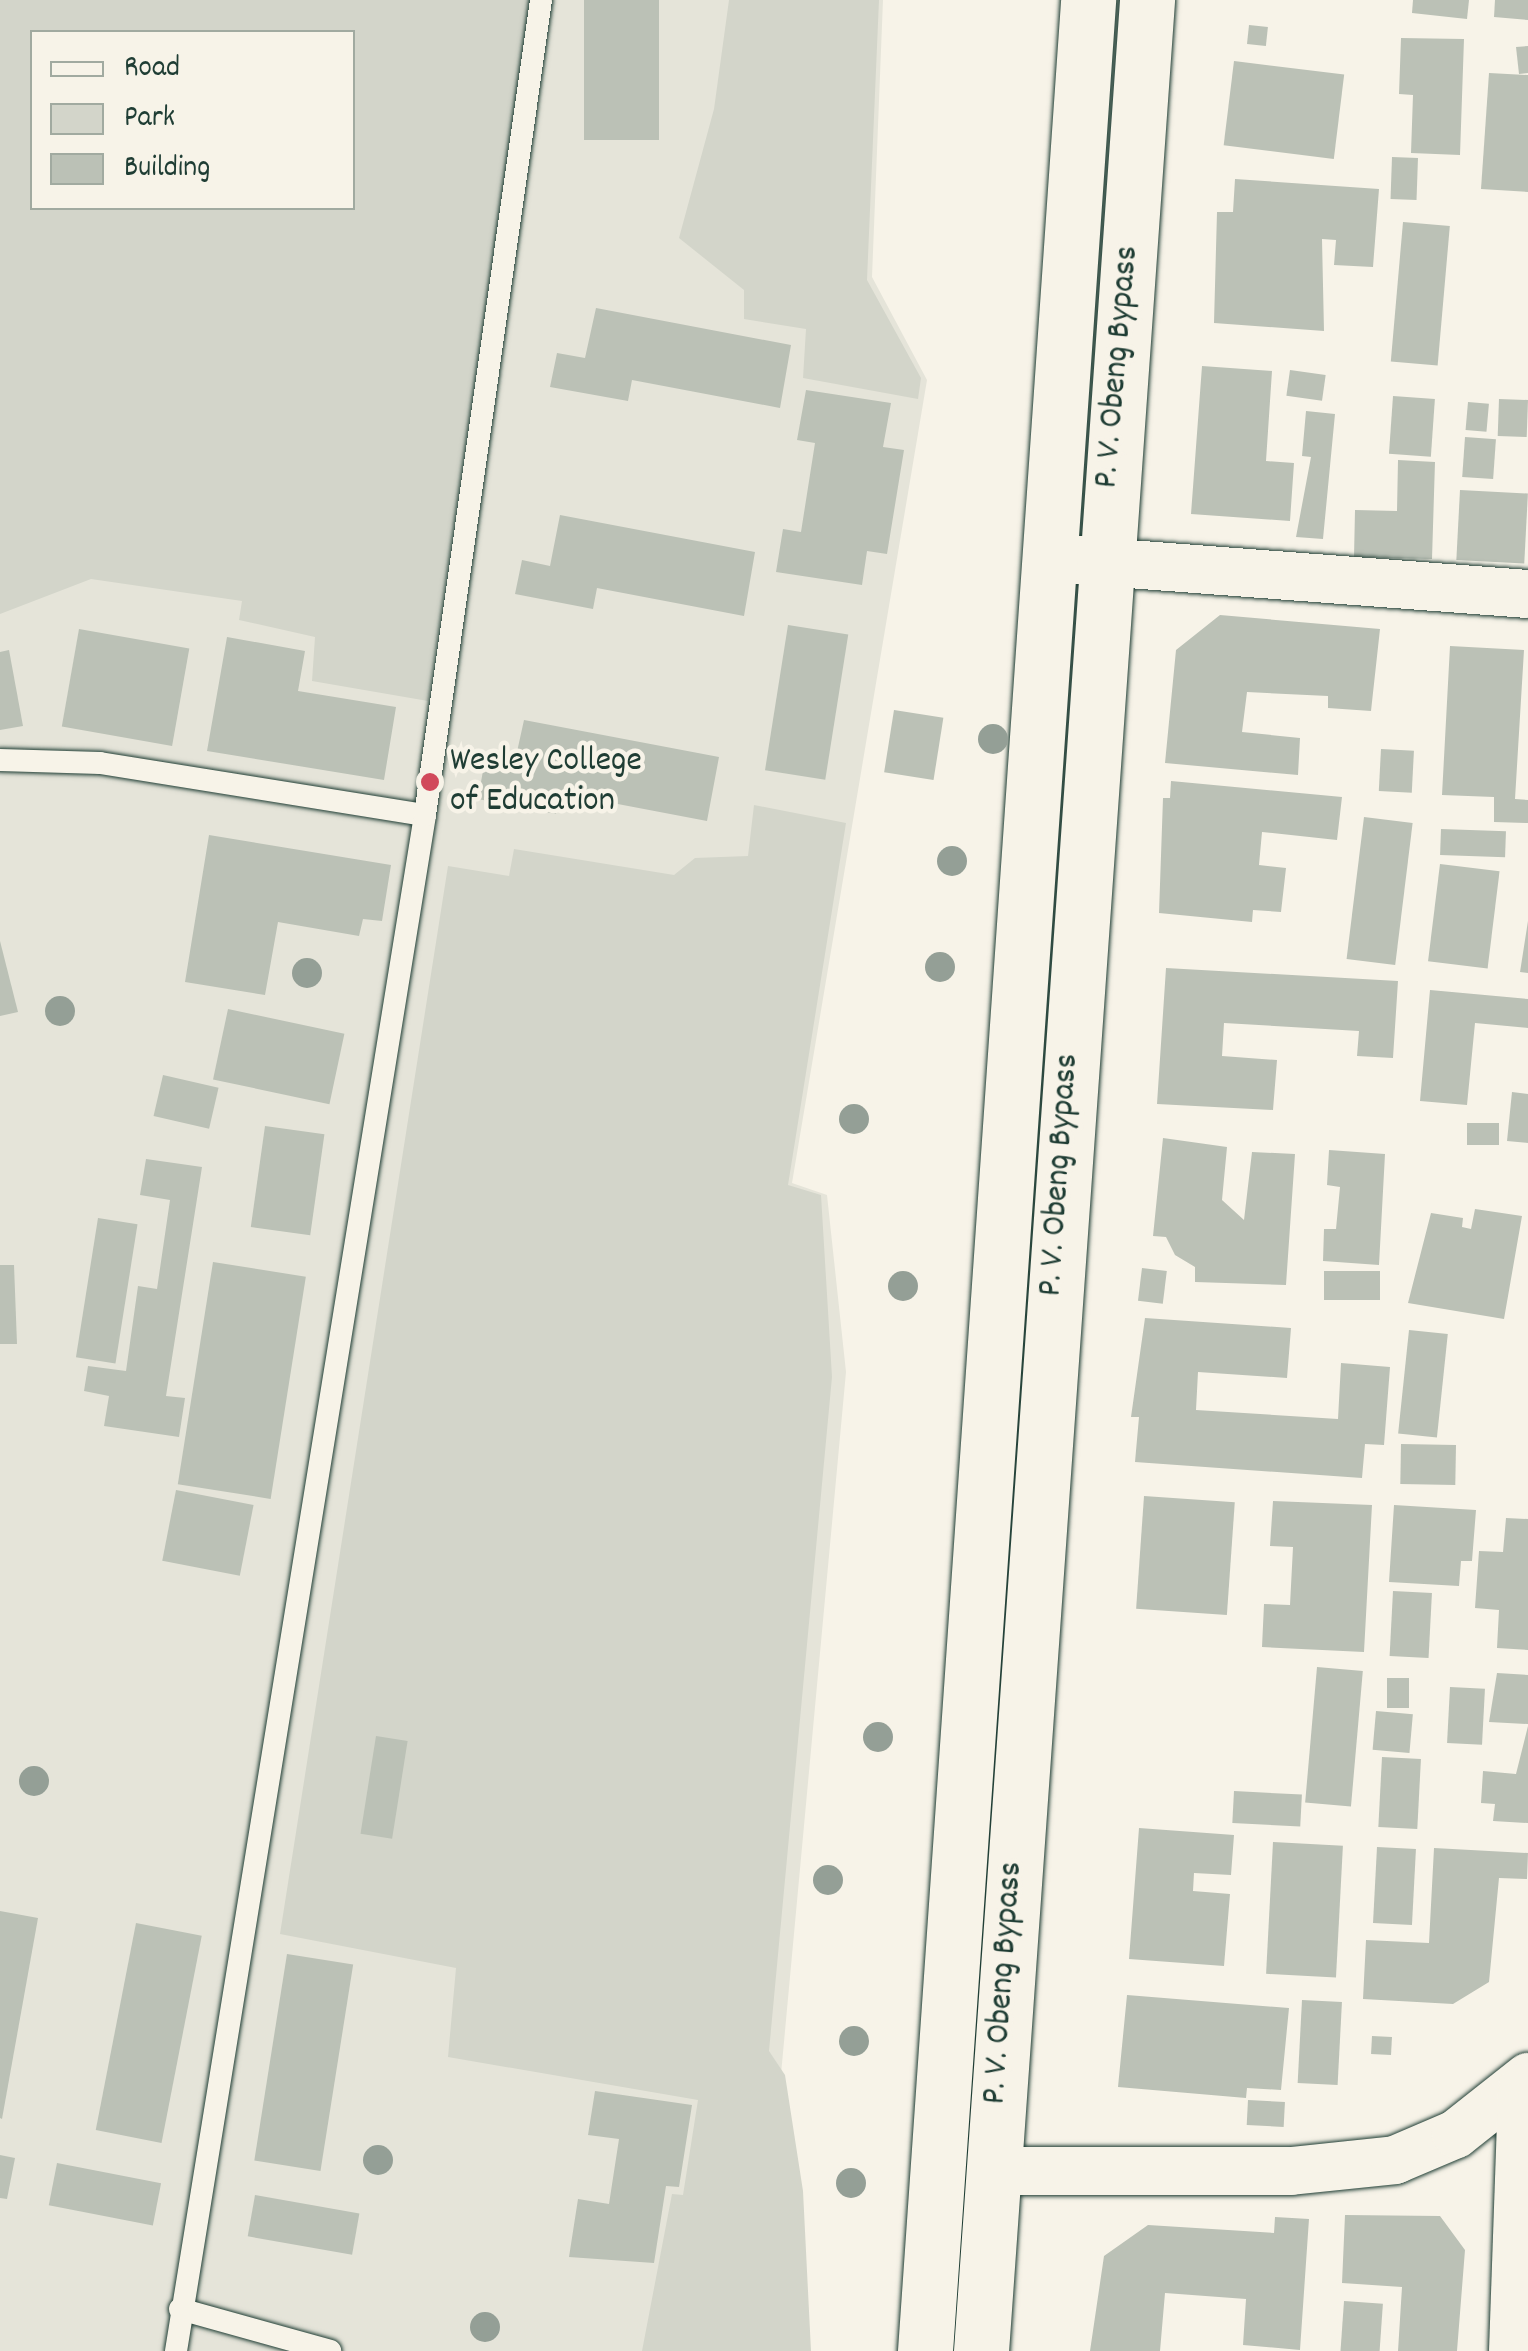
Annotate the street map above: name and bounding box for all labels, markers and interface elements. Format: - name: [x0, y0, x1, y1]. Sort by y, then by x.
- legend: [30, 30, 355, 210]
- text: Road: [124, 48, 180, 91]
- text: Park: [124, 98, 175, 141]
- text: Building: [124, 148, 210, 191]
- street label: P. V. Obeng Bypass: [1086, 244, 1150, 490]
- place label: Wesley College of Education: [450, 741, 642, 823]
- marker: Wesley College of Education: [419, 771, 441, 793]
- street label: P. V. Obeng Bypass: [1031, 1052, 1089, 1298]
- street label: P. V. Obeng Bypass: [975, 1860, 1033, 2106]

